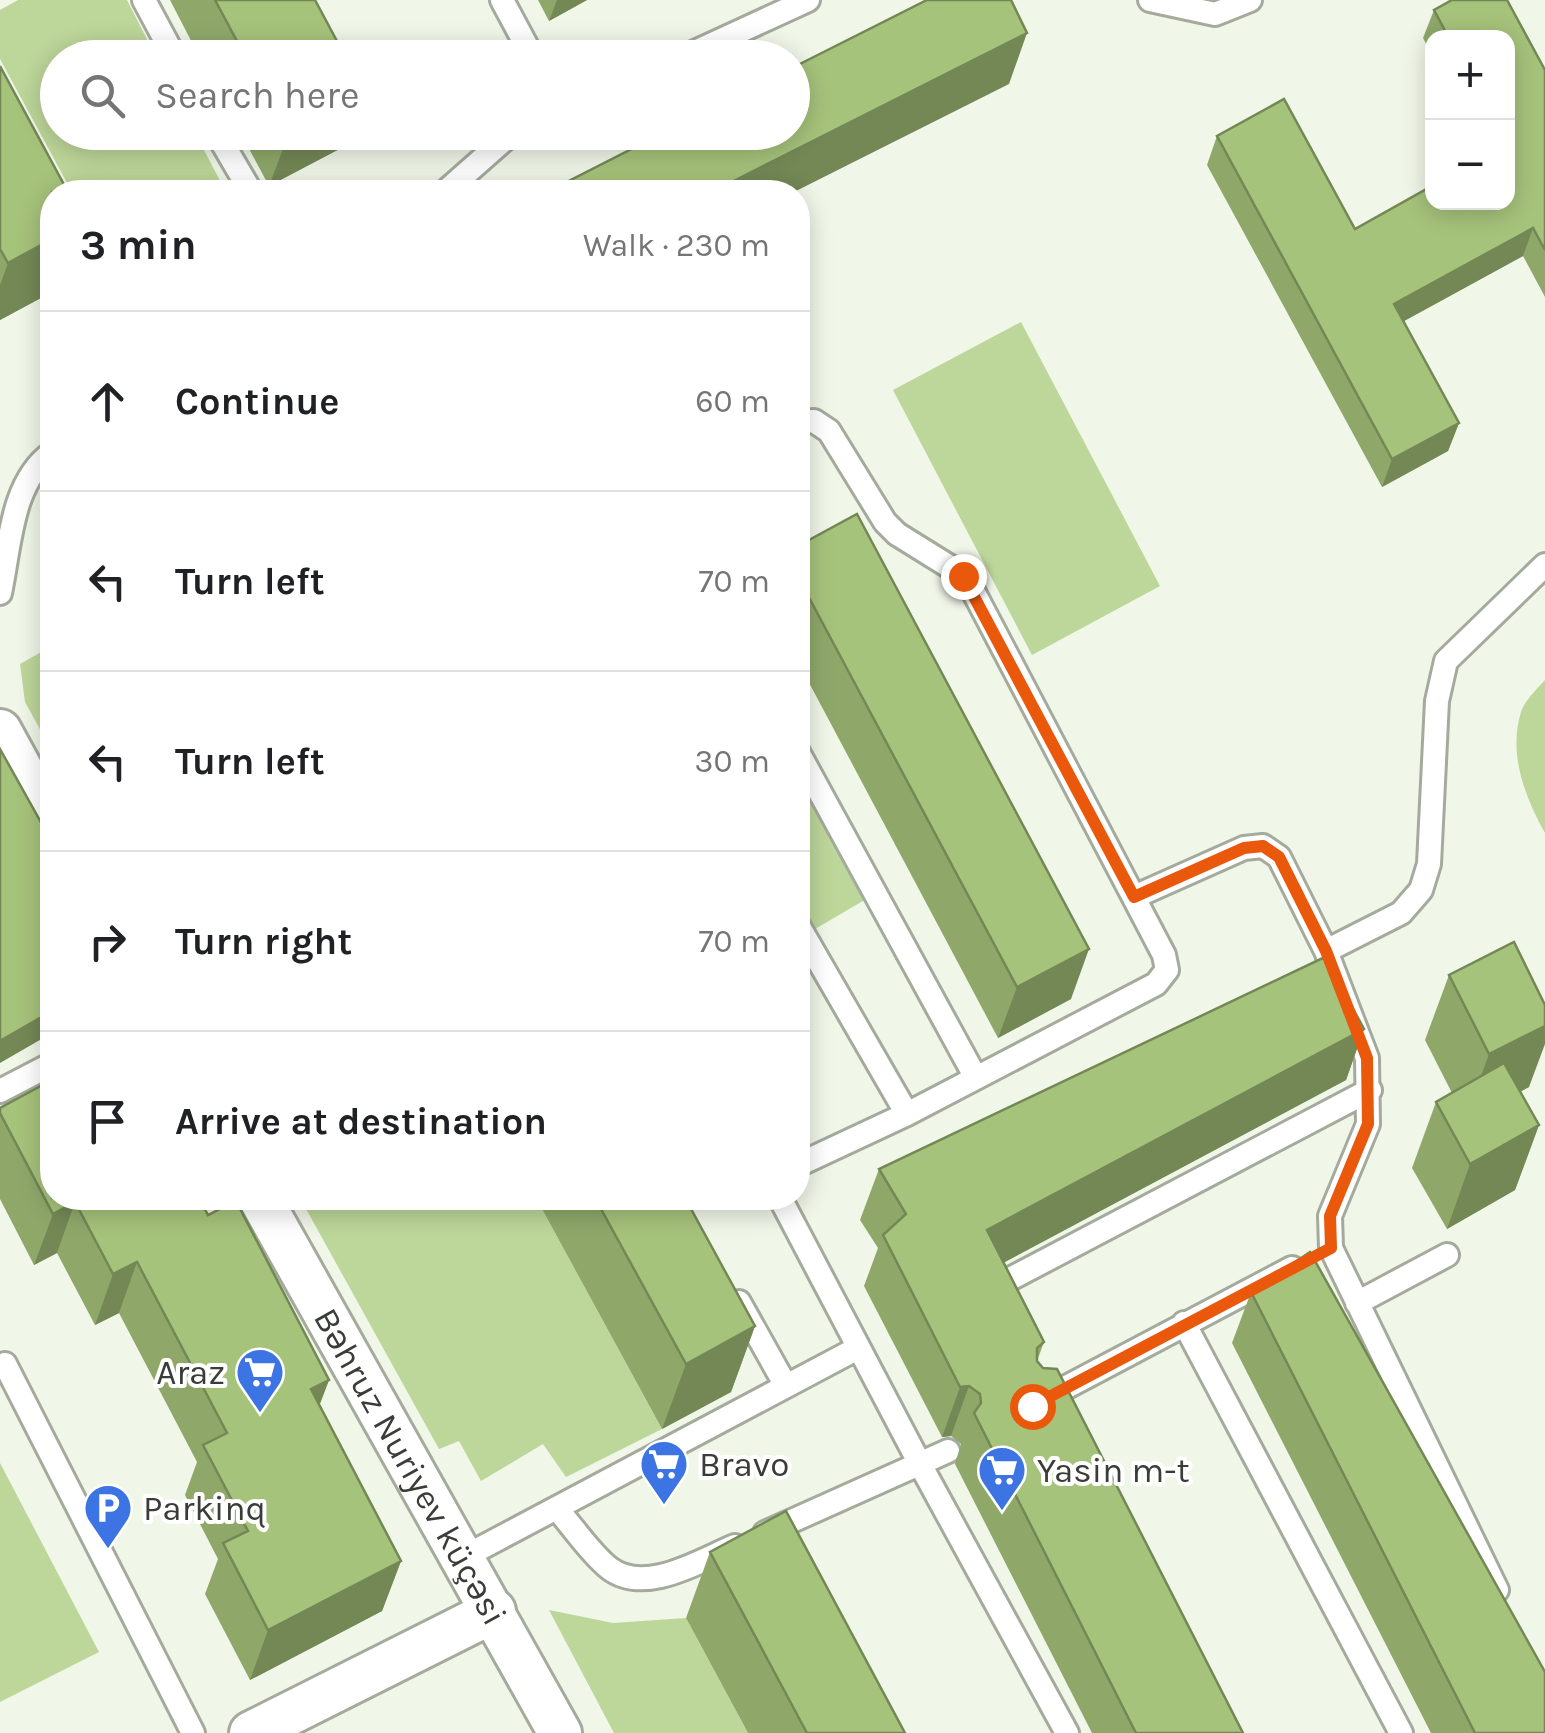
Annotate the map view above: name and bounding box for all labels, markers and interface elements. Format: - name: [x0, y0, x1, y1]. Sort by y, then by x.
- map controls: [1425, 30, 1515, 210]
- button: +: [1425, 30, 1515, 120]
- search box: [40, 40, 810, 150]
- icon: search: [75, 68, 130, 123]
- text: Search here: [155, 73, 359, 118]
- button: −: [1425, 120, 1515, 210]
- text: 3 min: [80, 220, 197, 270]
- text: Walk · 230 m: [583, 227, 770, 264]
- icon: ahead: [80, 374, 135, 429]
- text: Continue: [175, 379, 339, 424]
- text: 60 m: [695, 383, 770, 420]
- icon: left: [80, 554, 135, 609]
- route end: [941, 554, 987, 600]
- text: Turn left: [175, 559, 325, 604]
- text: 70 m: [698, 563, 770, 600]
- icon: left: [80, 734, 135, 789]
- text: Turn left: [175, 739, 325, 784]
- text: 30 m: [695, 743, 770, 780]
- icon: right: [80, 914, 135, 969]
- text: Turn right: [175, 919, 352, 964]
- text: 70 m: [698, 923, 770, 960]
- icon: arrive: [80, 1094, 135, 1149]
- text: Arrive at destination: [175, 1099, 547, 1144]
- street label: Bəhruz Nuriyev küçəsi: [305, 1301, 515, 1633]
- supermarket icon: Araz: [234, 1346, 286, 1414]
- place label: Araz: [156, 1352, 225, 1393]
- route start: [1010, 1384, 1056, 1430]
- supermarket icon: Bravo: [638, 1438, 690, 1506]
- place label: Bravo: [699, 1444, 789, 1485]
- supermarket icon: Yasin m-t: [976, 1444, 1028, 1512]
- place label: Yasin m-t: [1037, 1450, 1190, 1491]
- parking icon: Parkinq: [82, 1482, 134, 1550]
- place label: Parkinq: [143, 1488, 266, 1529]

